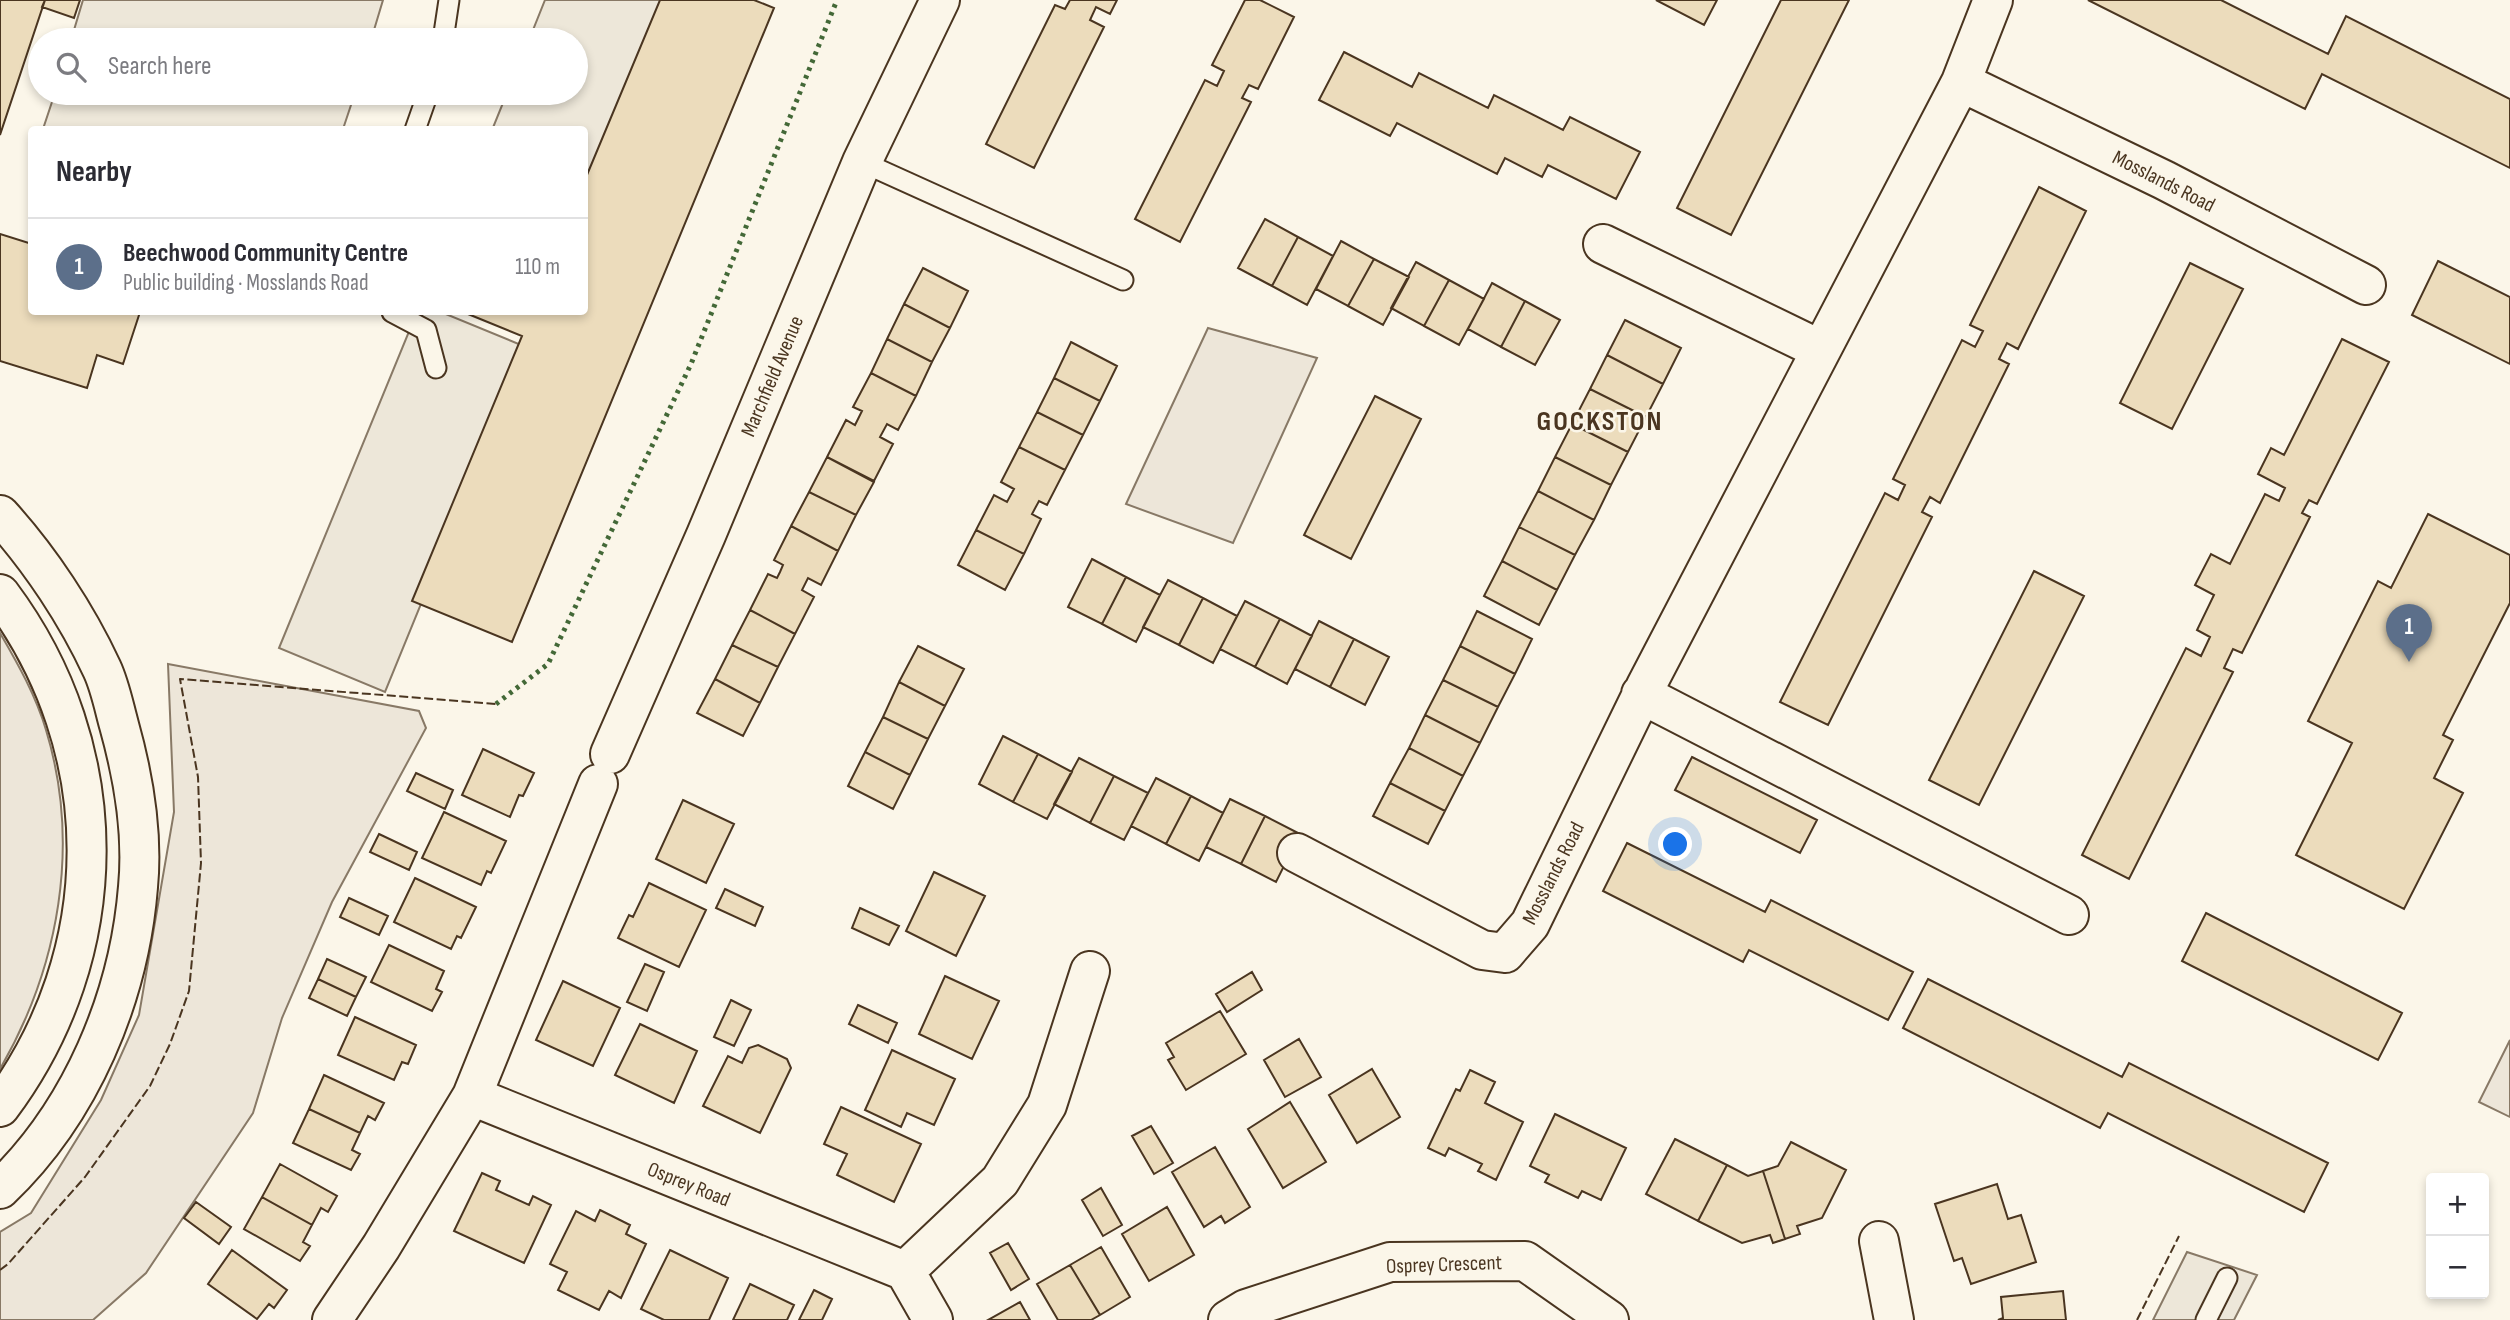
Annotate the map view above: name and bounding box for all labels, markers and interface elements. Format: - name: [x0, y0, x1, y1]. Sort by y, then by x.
- search box: [28, 28, 588, 105]
- icon: search: [52, 48, 90, 86]
- text: Search here: [108, 51, 211, 82]
- street label: Mosslands Road: [2108, 145, 2219, 218]
- text: Nearby: [56, 154, 132, 190]
- text: Beechwood Community Centre: [123, 238, 408, 269]
- text: 1: [74, 253, 84, 281]
- text: 110 m: [515, 253, 560, 281]
- text: Public building · Mosslands Road: [123, 269, 369, 297]
- street label: Marchfield Avenue: [736, 312, 809, 440]
- district label: GOCKSTON: [1537, 405, 1663, 438]
- pin: 1: [2386, 604, 2432, 662]
- street label: Mosslands Road: [1517, 818, 1590, 929]
- your location: [1658, 827, 1692, 861]
- street label: Osprey Road: [644, 1157, 734, 1212]
- map controls: [2426, 1173, 2489, 1299]
- button: +: [2426, 1173, 2489, 1236]
- button: −: [2426, 1236, 2489, 1299]
- street label: Osprey Crescent: [1386, 1250, 1502, 1279]

